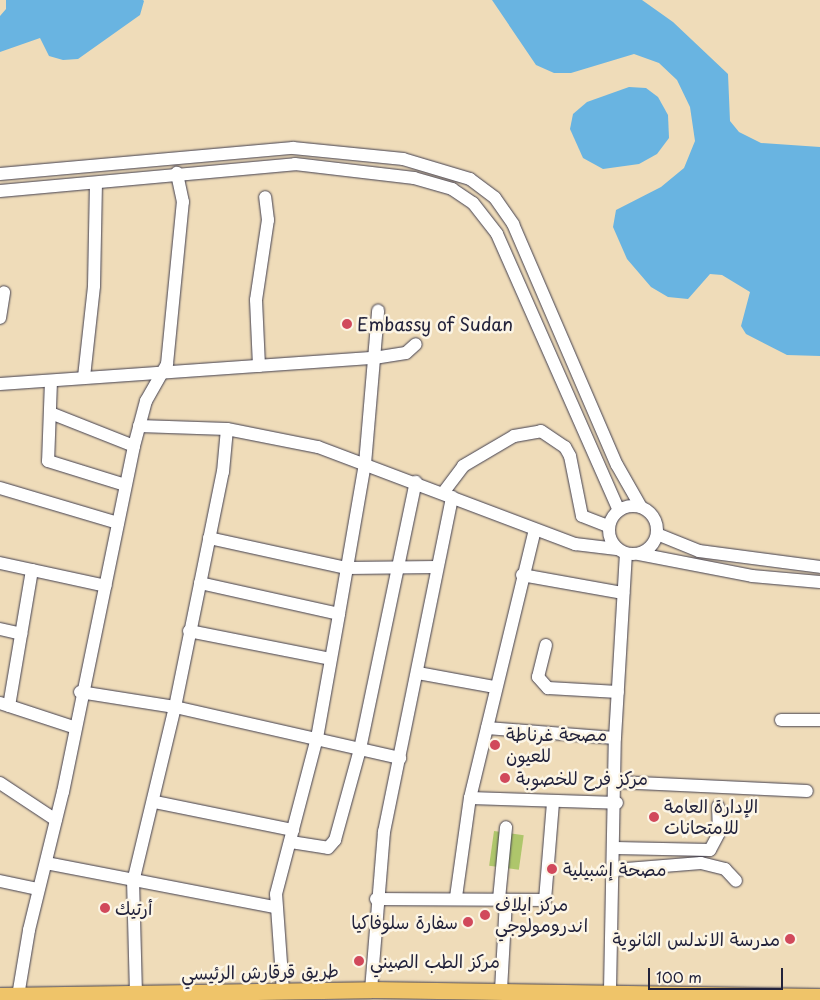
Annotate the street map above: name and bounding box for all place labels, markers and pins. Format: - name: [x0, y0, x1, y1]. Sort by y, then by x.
- place label: Embassy of Sudan: [357, 313, 514, 335]
- marker: Embassy of Sudan: [341, 318, 353, 330]
- place label: مصحة غرناطة للعيون: [506, 724, 607, 766]
- marker: مصحة غرناطة للعيون: [488, 738, 502, 752]
- place label: مركز فرح للخصوبة: [516, 767, 648, 789]
- marker: مركز فرح للخصوبة: [498, 771, 512, 785]
- place label: الإدارة العامة للامتحانات: [664, 796, 758, 839]
- marker: الإدارة العامة للامتحانات: [648, 811, 660, 823]
- place label: مصحة إشبيلية: [563, 858, 666, 880]
- marker: مصحة إشبيلية: [545, 862, 559, 876]
- place label: مركز ايلاف اندرومولوجي: [495, 894, 588, 936]
- place label: أرتيك: [115, 897, 152, 919]
- marker: أرتيك: [99, 902, 111, 914]
- marker: مركز ايلاف اندرومولوجي: [479, 909, 491, 921]
- place label: سفارة سلوفاكيا: [351, 911, 458, 933]
- marker: سفارة سلوفاكيا: [462, 916, 474, 928]
- place label: مدرسة الاندلس الثانوية: [613, 928, 780, 950]
- marker: مدرسة الاندلس الثانوية: [784, 933, 796, 945]
- place label: مركز الطب الصيني: [370, 950, 500, 972]
- marker: مركز الطب الصيني: [352, 954, 366, 968]

